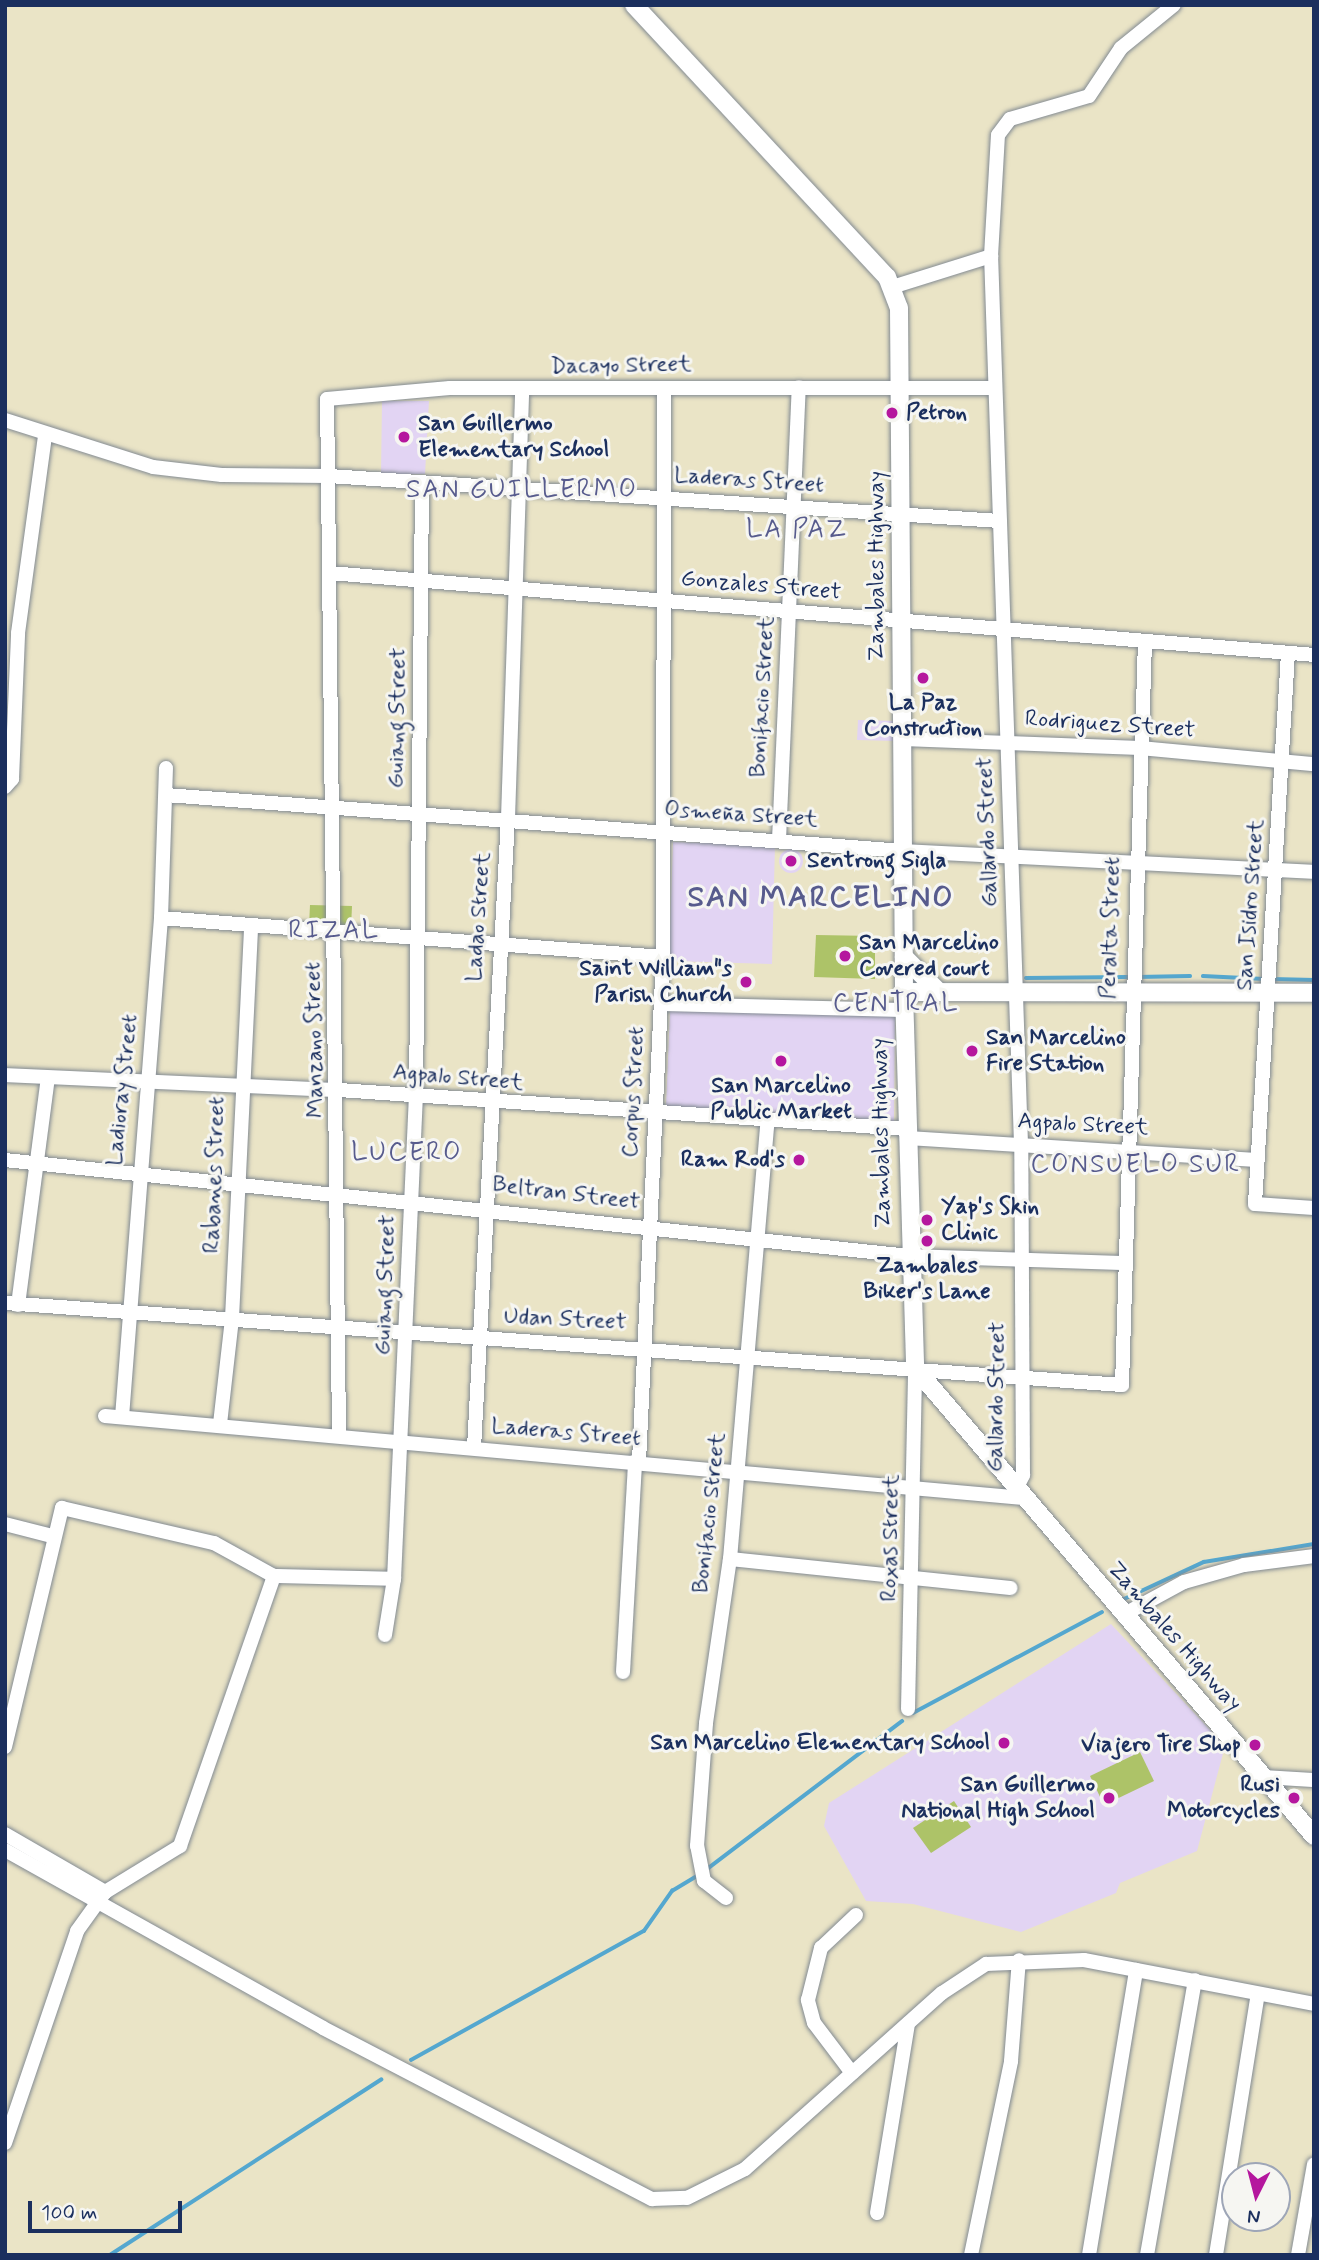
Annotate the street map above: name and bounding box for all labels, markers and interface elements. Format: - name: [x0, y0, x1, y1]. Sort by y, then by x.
- street label: Dacayo Street: [550, 351, 692, 381]
- place label: Petron: [906, 399, 967, 427]
- marker: Petron: [884, 405, 900, 421]
- place label: San Guillermo Elementary School: [418, 410, 609, 464]
- marker: San Guillermo Elementary School: [396, 429, 412, 445]
- street label: Laderas Street: [671, 462, 827, 500]
- street label: Zambales Highway: [863, 472, 891, 660]
- district label: SAN GUILLERMO: [407, 475, 637, 507]
- district label: LA PAZ: [749, 515, 845, 547]
- street label: Gonzales Street: [680, 565, 842, 607]
- street label: Bonifacio Street: [745, 616, 781, 778]
- street label: Guiang Street: [383, 648, 413, 788]
- marker: La Paz Construction: [915, 670, 931, 686]
- place label: La Paz Construction: [864, 689, 982, 743]
- street label: Rodriguez Street: [1025, 705, 1195, 745]
- street label: Gallardo Street: [972, 757, 1004, 907]
- street label: Osmeña Street: [663, 796, 819, 834]
- street label: San Isidro Street: [1231, 818, 1271, 992]
- place label: Sentrong Sigla: [807, 847, 946, 875]
- street label: Ladao Street: [461, 851, 497, 983]
- marker: Sentrong Sigla: [781, 851, 801, 871]
- street label: Peralta Street: [1095, 854, 1127, 1002]
- district label: SAN MARCELINO: [691, 880, 951, 916]
- district label: RIZAL: [291, 916, 377, 948]
- place label: San Marcelino Covered court: [859, 929, 999, 983]
- marker: San Marcelino Covered court: [837, 948, 853, 964]
- place label: Saint William"s Parish Church: [579, 955, 732, 1009]
- street label: Manzano Street: [300, 960, 330, 1120]
- marker: Saint William"s Parish Church: [738, 974, 754, 990]
- district label: CENTRAL: [833, 989, 959, 1021]
- street label: Ladioray Street: [101, 1011, 145, 1169]
- street label: Corpus Street: [617, 1024, 651, 1160]
- place label: San Marcelino Fire Station: [986, 1024, 1126, 1078]
- street label: Zambales Highway: [867, 1039, 897, 1227]
- marker: San Marcelino Fire Station: [964, 1043, 980, 1059]
- marker: San Marcelino Public Market: [773, 1053, 789, 1069]
- street label: Agpalo Street: [392, 1059, 524, 1097]
- place label: San Marcelino Public Market: [709, 1072, 853, 1126]
- street label: Rabanes Street: [198, 1094, 232, 1256]
- street label: Agpalo Street: [1017, 1108, 1149, 1142]
- district label: LUCERO: [352, 1138, 462, 1170]
- place label: Ram Rod's: [682, 1146, 785, 1174]
- district label: CONSUELO SUR: [1032, 1150, 1240, 1182]
- marker: Ram Rod's: [791, 1152, 807, 1168]
- street label: Beltran Street: [491, 1171, 641, 1217]
- place label: Yap's Skin Clinic: [941, 1193, 1048, 1247]
- marker: Yap's Skin Clinic: [919, 1212, 935, 1228]
- street label: Guiang Street: [370, 1215, 402, 1355]
- marker: Zambales Biker's Lane: [919, 1233, 935, 1249]
- place label: Zambales Biker's Lane: [865, 1252, 989, 1306]
- street label: Udan Street: [504, 1303, 626, 1337]
- street label: Gallardo Street: [982, 1322, 1012, 1472]
- street label: Laderas Street: [488, 1413, 644, 1453]
- street label: Bonifacio Street: [688, 1431, 732, 1595]
- street label: Roxas Street: [876, 1474, 906, 1602]
- street label: Zambales Highway: [1102, 1557, 1246, 1717]
- place label: San Marcelino Elementary School: [653, 1729, 990, 1757]
- place label: Viajero Tire Shop: [1081, 1731, 1241, 1759]
- marker: San Marcelino Elementary School: [996, 1735, 1012, 1751]
- marker: Viajero Tire Shop: [1247, 1737, 1263, 1753]
- place label: San Guillermo National High School: [902, 1771, 1095, 1825]
- place label: Rusi Motorcycles: [1167, 1771, 1280, 1825]
- marker: San Guillermo National High School: [1101, 1790, 1117, 1806]
- marker: Rusi Motorcycles: [1286, 1790, 1302, 1806]
- north arrow: [1221, 2162, 1291, 2232]
- scale bar: [32, 2186, 186, 2230]
- text: 100 m: [41, 2199, 97, 2227]
- text: N: [1246, 2203, 1262, 2229]

